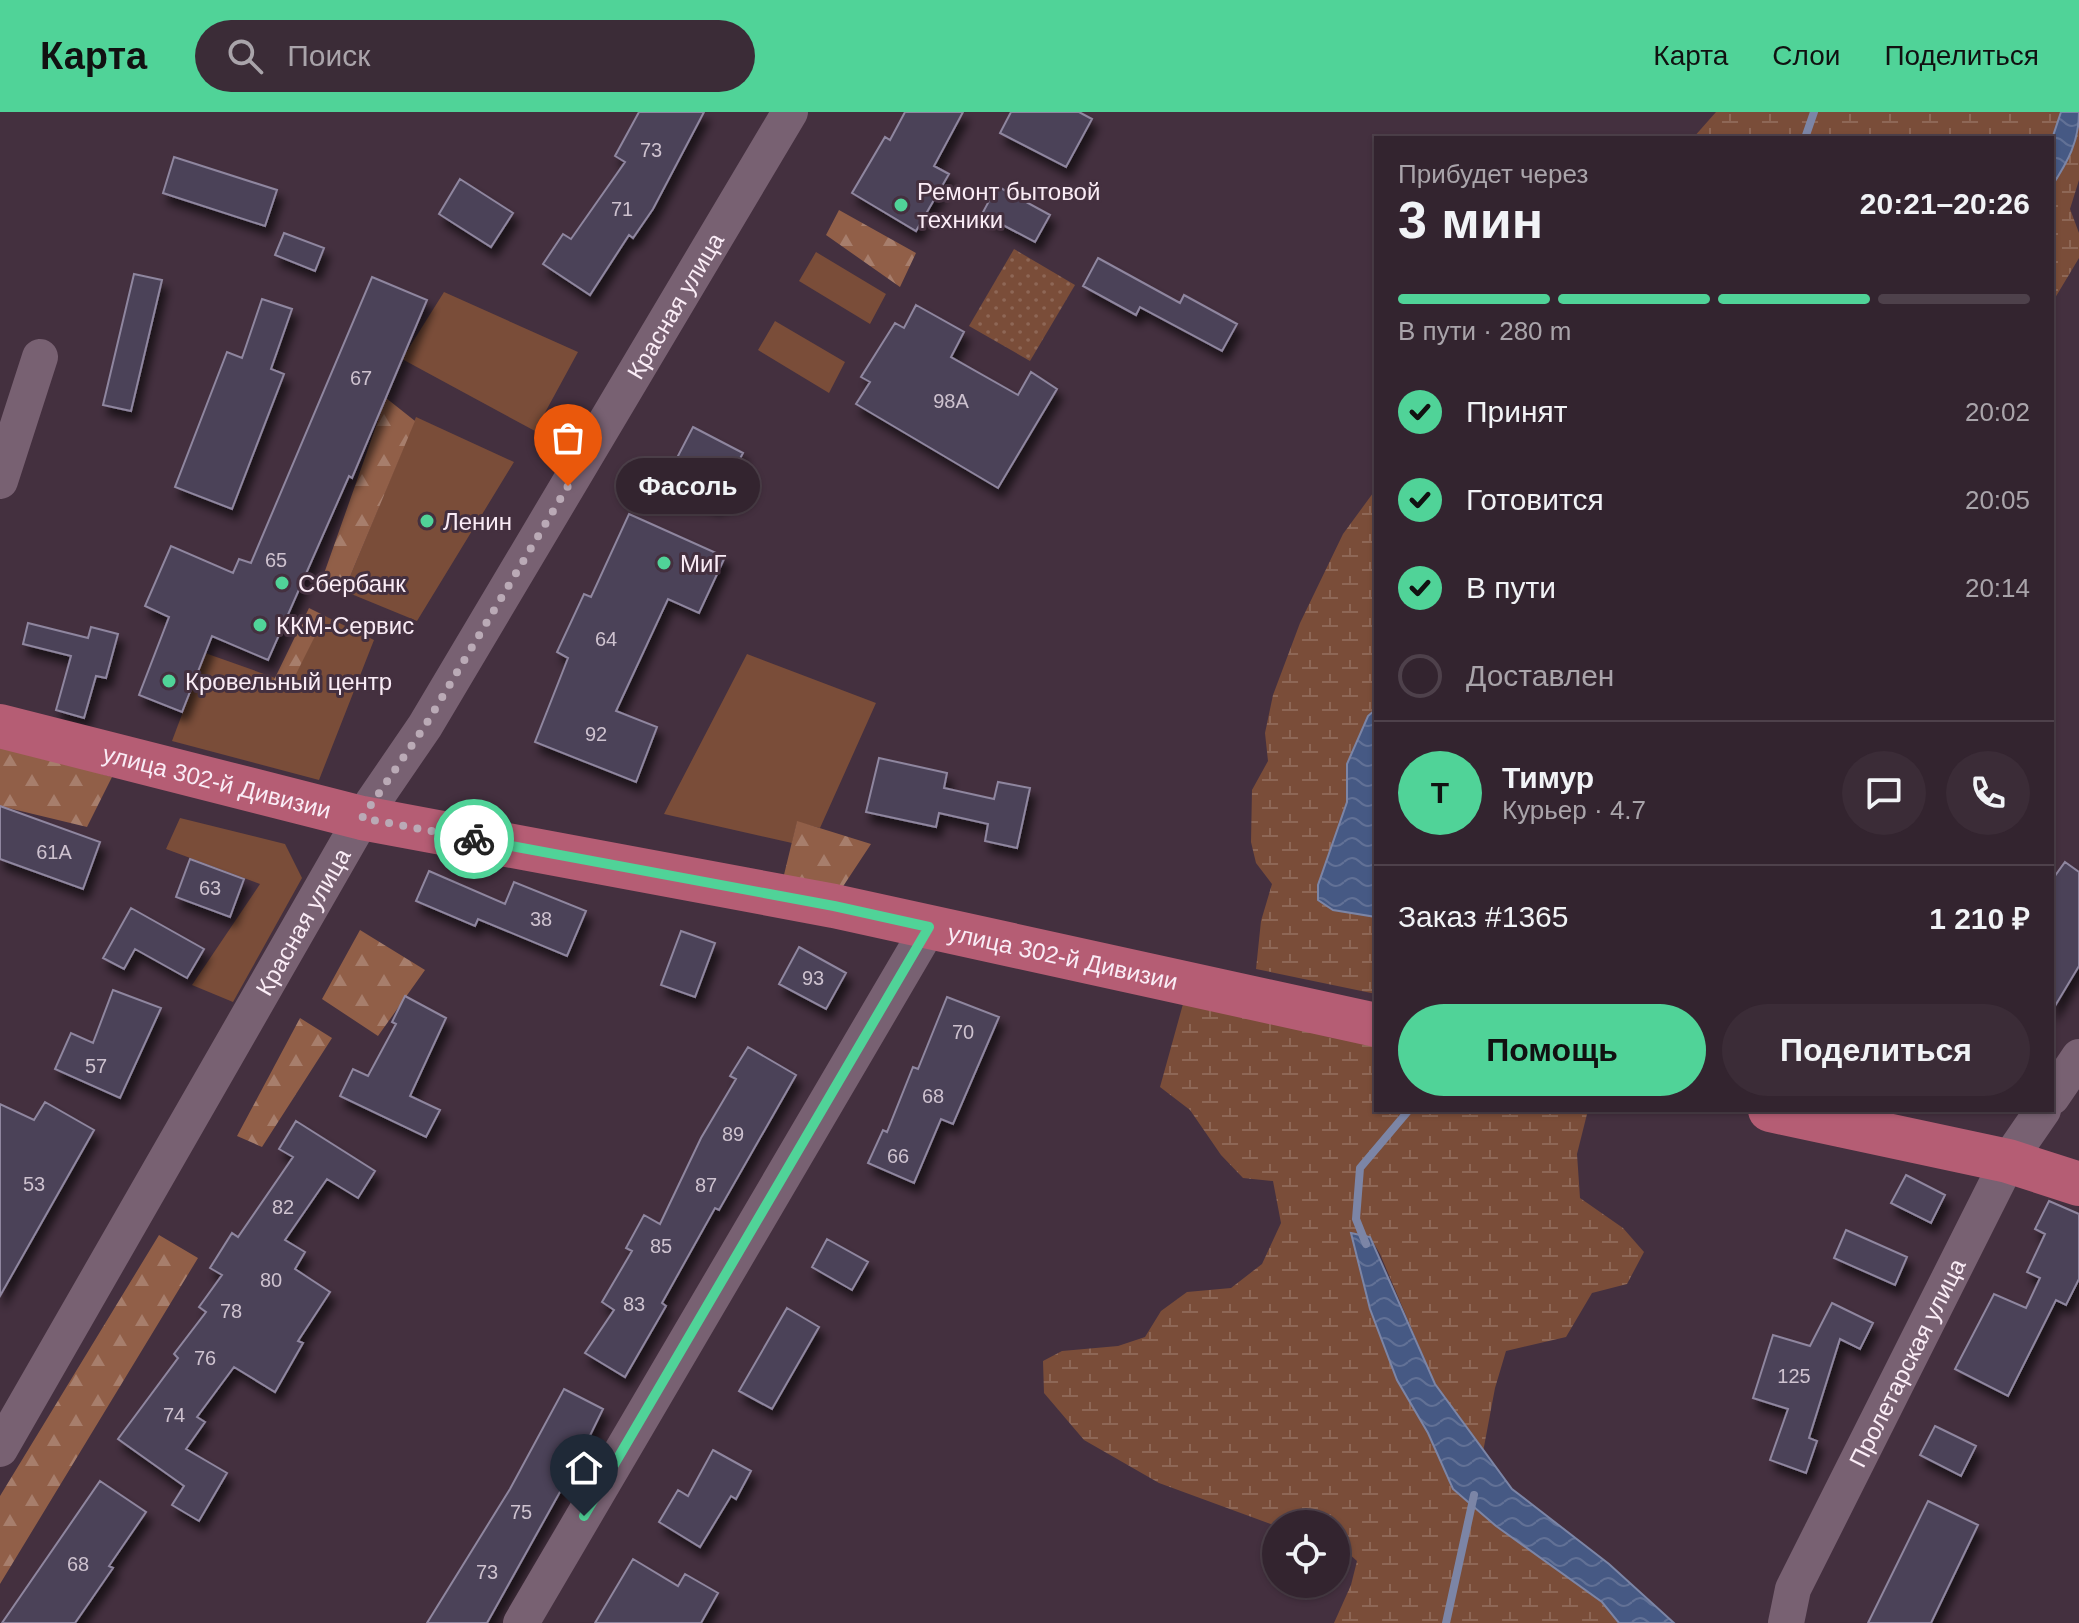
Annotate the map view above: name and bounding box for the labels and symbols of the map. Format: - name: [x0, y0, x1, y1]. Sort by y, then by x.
- house number: 73: [640, 139, 662, 161]
- place label: Ремонт бытовой техники: [917, 178, 1100, 233]
- marker: Ремонт бытовой техники: [892, 196, 910, 214]
- house number: 71: [611, 198, 633, 220]
- street label: Красная улица: [621, 227, 729, 383]
- house number: 67: [350, 367, 372, 389]
- house number: 98А: [933, 390, 969, 412]
- pin: [534, 404, 602, 486]
- callout: Фасоль: [616, 458, 760, 514]
- place label: Ленин: [443, 508, 512, 535]
- marker: Ленин: [418, 512, 436, 530]
- house number: 65: [265, 549, 287, 571]
- place label: МиГ: [680, 550, 726, 577]
- marker: МиГ: [655, 554, 673, 572]
- place label: Сбербанк: [298, 570, 406, 597]
- marker: Сбербанк: [273, 574, 291, 592]
- place label: ККМ-Сервис: [276, 612, 414, 639]
- marker: ККМ-Сервис: [251, 616, 269, 634]
- house number: 64: [595, 628, 617, 650]
- place label: Кровельный центр: [185, 668, 392, 695]
- marker: Кровельный центр: [160, 672, 178, 690]
- house number: 92: [585, 723, 607, 745]
- street label: улица 302-й Дивизии: [100, 739, 334, 823]
- courier: [434, 799, 514, 879]
- house number: 61А: [36, 841, 72, 863]
- street label: Красная улица: [250, 843, 356, 1000]
- house number: 63: [199, 877, 221, 899]
- house number: 38: [530, 908, 552, 930]
- street label: улица 302-й Дивизии: [945, 918, 1180, 995]
- house number: 93: [802, 967, 824, 989]
- house number: 70: [952, 1021, 974, 1043]
- house number: 57: [85, 1055, 107, 1077]
- house number: 68: [922, 1085, 944, 1107]
- house number: 89: [722, 1123, 744, 1145]
- house number: 66: [887, 1145, 909, 1167]
- house number: 53: [23, 1173, 45, 1195]
- house number: 87: [695, 1174, 717, 1196]
- house number: 82: [272, 1196, 294, 1218]
- house number: 85: [650, 1235, 672, 1257]
- street label: Пролетарская улица: [1843, 1253, 1971, 1471]
- house number: 80: [260, 1269, 282, 1291]
- house number: 83: [623, 1293, 645, 1315]
- house number: 78: [220, 1300, 242, 1322]
- house number: 76: [194, 1347, 216, 1369]
- house number: 125: [1777, 1365, 1811, 1387]
- house number: 74: [163, 1404, 185, 1426]
- pin: [550, 1434, 618, 1516]
- house number: 75: [510, 1501, 532, 1523]
- house number: 68: [67, 1553, 89, 1575]
- house number: 73: [476, 1561, 498, 1583]

